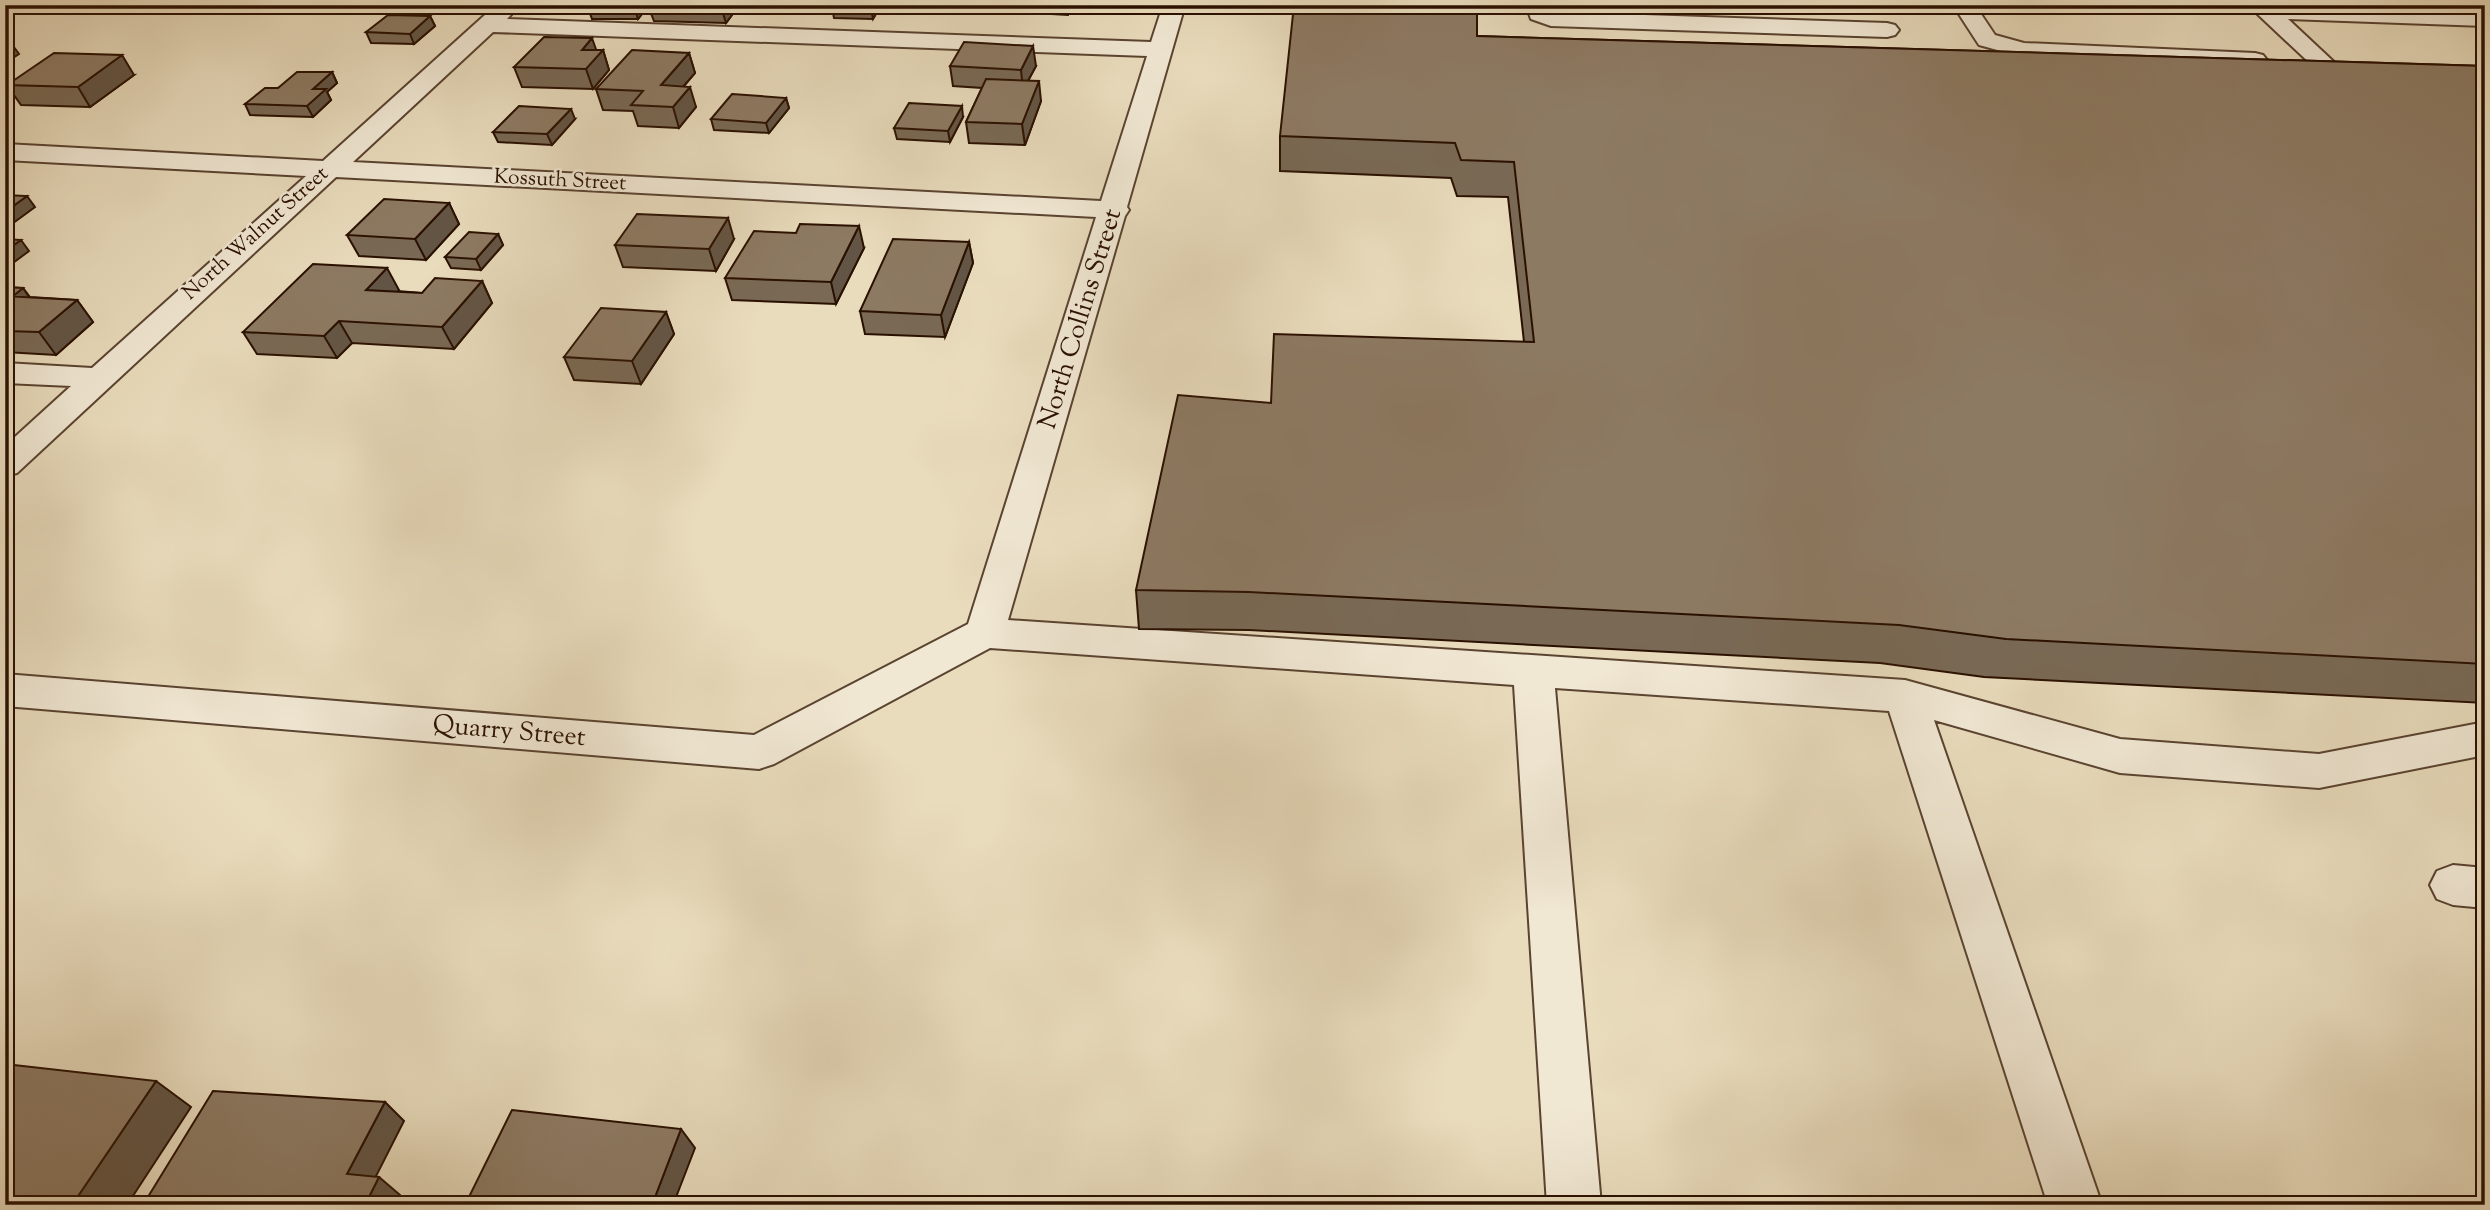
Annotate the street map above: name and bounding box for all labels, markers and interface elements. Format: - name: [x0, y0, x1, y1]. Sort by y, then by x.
- street label: North Walnut Street: [176, 160, 336, 308]
- street label: Kossuth Street: [493, 163, 627, 199]
- street label: North Collins Street: [1030, 204, 1132, 434]
- street label: Quarry Street: [431, 707, 587, 757]

